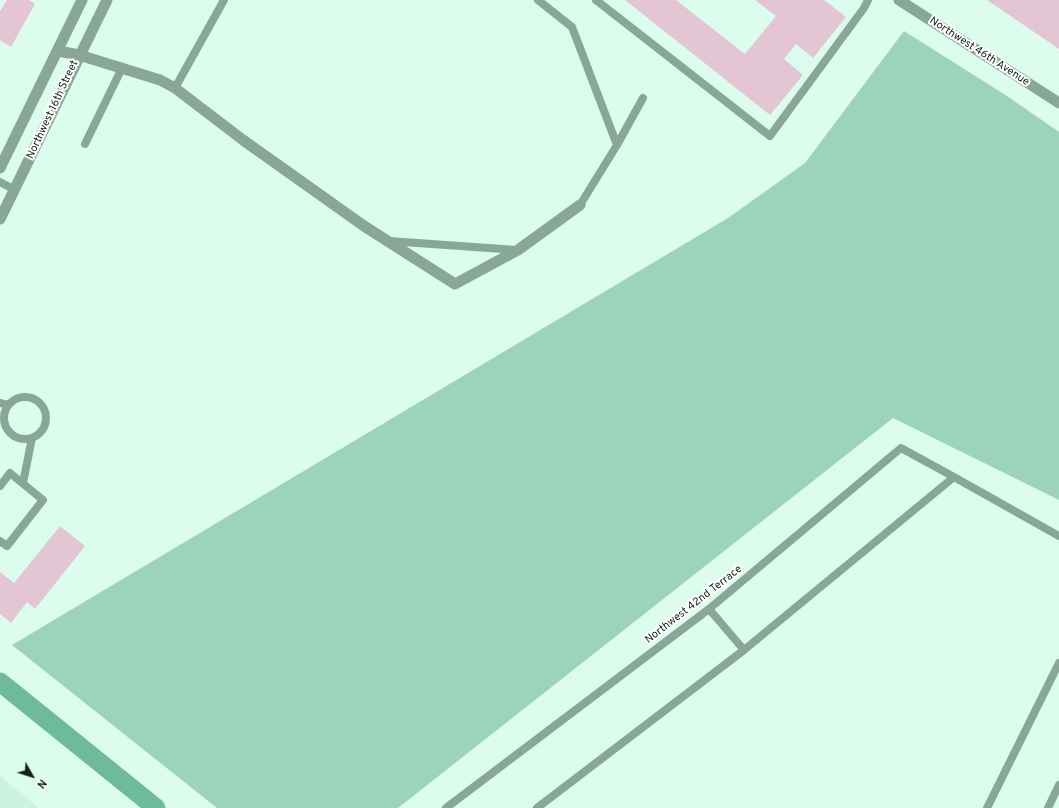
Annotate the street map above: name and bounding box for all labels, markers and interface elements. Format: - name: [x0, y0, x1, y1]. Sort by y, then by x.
- street label: Northwest 46th Avenue: [927, 15, 1031, 89]
- street label: Northwest 16th Street: [24, 59, 82, 161]
- street label: Northwest 42nd Terrace: [643, 563, 745, 647]
- north arrow: [12, 756, 52, 796]
- text: N: [33, 776, 49, 791]

